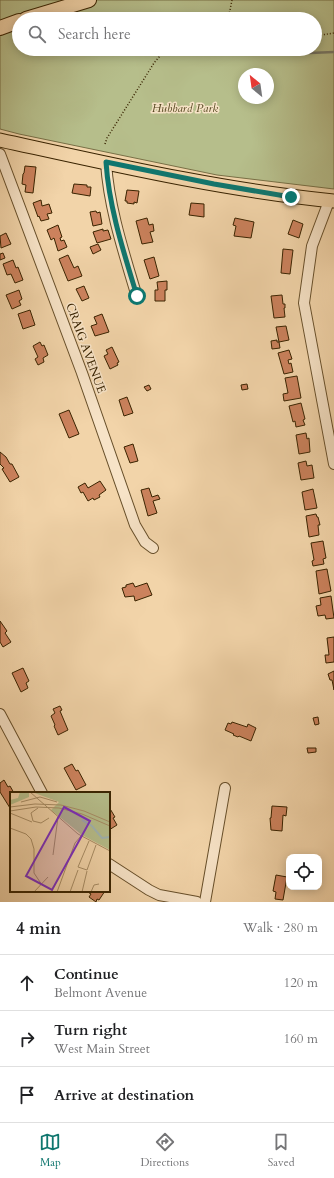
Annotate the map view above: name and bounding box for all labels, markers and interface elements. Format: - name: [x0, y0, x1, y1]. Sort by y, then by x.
- search box: [12, 12, 322, 56]
- icon: search: [26, 23, 48, 45]
- text: Search here: [58, 24, 131, 44]
- north arrow: [238, 68, 274, 104]
- park label: Hubbard Park: [152, 100, 218, 116]
- route end: [282, 188, 300, 206]
- route start: [128, 287, 146, 305]
- street label: CRAIG AVENUE: [62, 301, 110, 395]
- inset map: [10, 792, 110, 892]
- map controls: [286, 854, 322, 890]
- button: locate: [286, 854, 322, 890]
- text: 4 min: [16, 917, 61, 940]
- text: Walk · 280 m: [243, 919, 318, 937]
- text: Continue: [54, 964, 119, 984]
- icon: ahead: [16, 972, 38, 994]
- text: 120 m: [284, 974, 318, 992]
- text: Belmont Avenue: [54, 984, 147, 1002]
- text: Turn right: [54, 1020, 127, 1040]
- icon: right: [16, 1028, 38, 1050]
- text: 160 m: [284, 1030, 318, 1048]
- text: West Main Street: [54, 1040, 150, 1058]
- icon: arrive: [16, 1084, 38, 1106]
- text: Arrive at destination: [54, 1085, 194, 1105]
- tab: Map: [39, 1131, 61, 1170]
- tab: Directions: [140, 1131, 189, 1170]
- tab: Saved: [268, 1131, 295, 1170]

